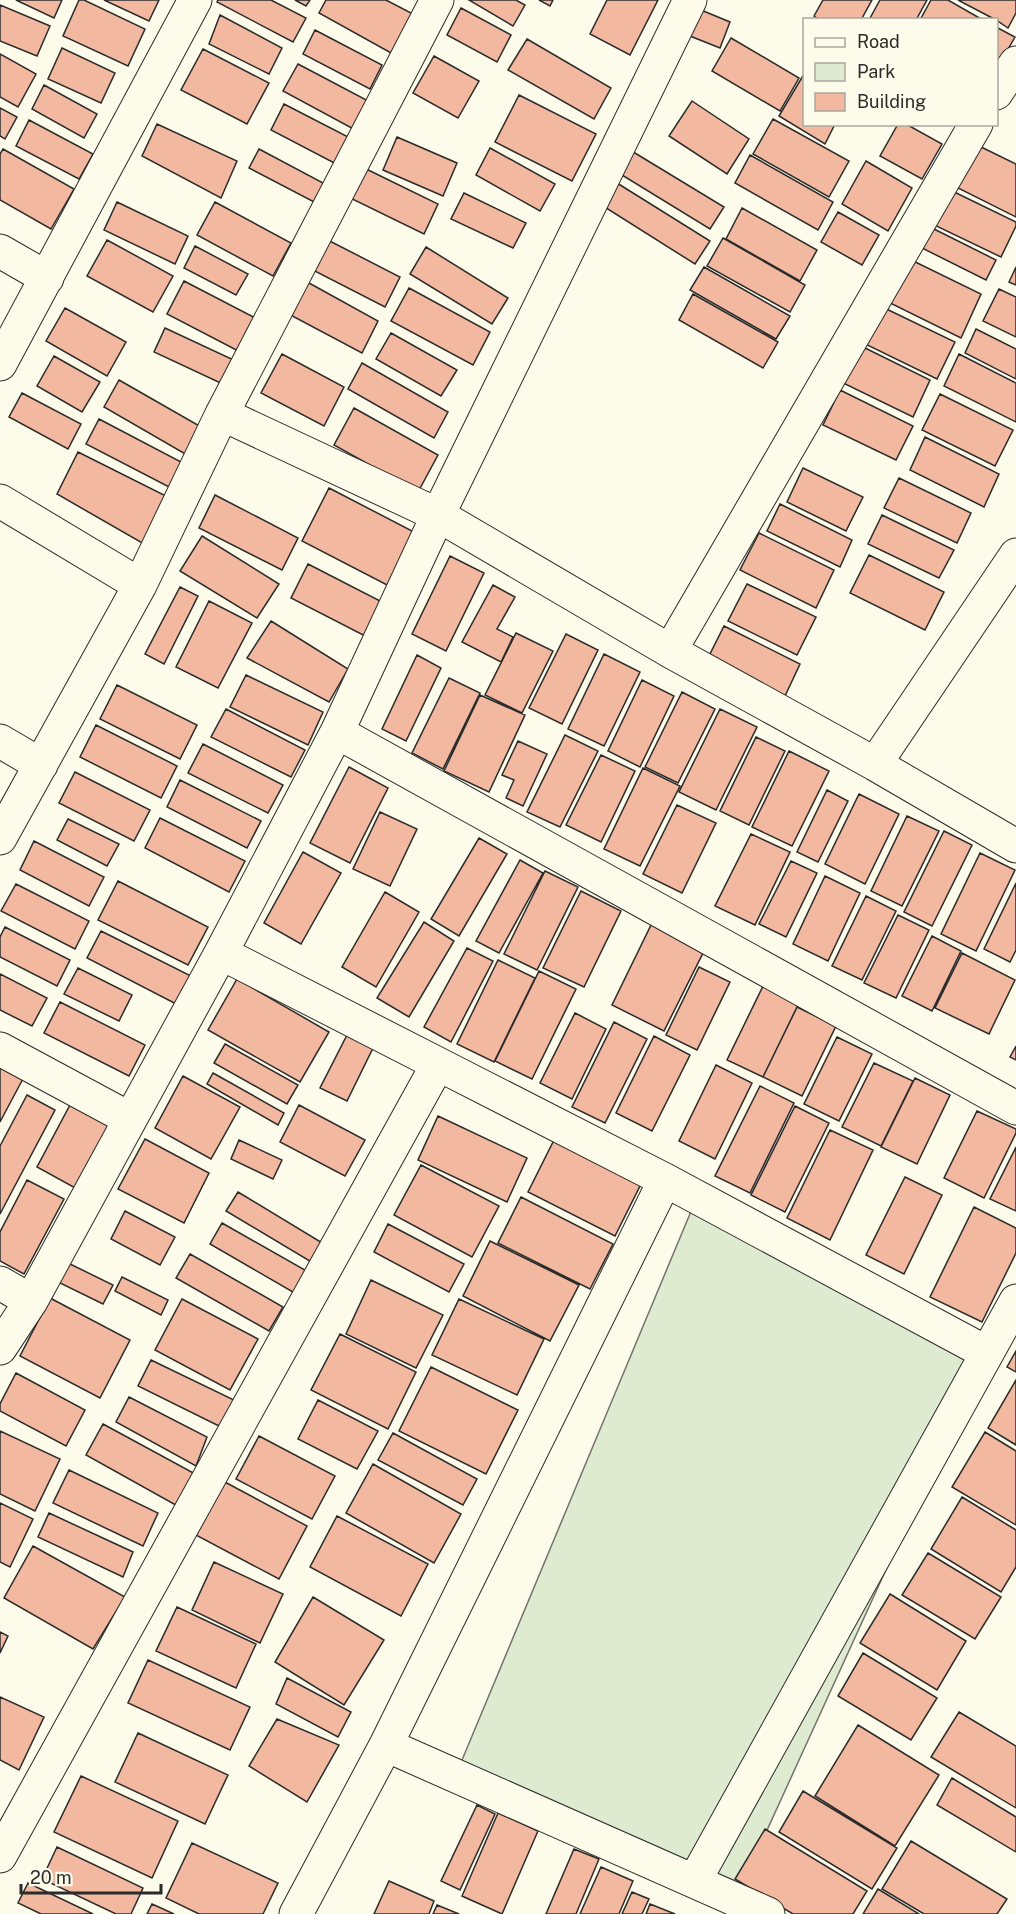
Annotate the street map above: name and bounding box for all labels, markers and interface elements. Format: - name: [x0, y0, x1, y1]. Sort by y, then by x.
- legend: [803, 18, 998, 126]
- text: Road: [857, 31, 900, 52]
- text: Park: [857, 61, 895, 82]
- text: Building: [857, 91, 926, 112]
- scale bar: [21, 1857, 160, 1895]
- text: 20 m: [30, 1867, 72, 1888]

